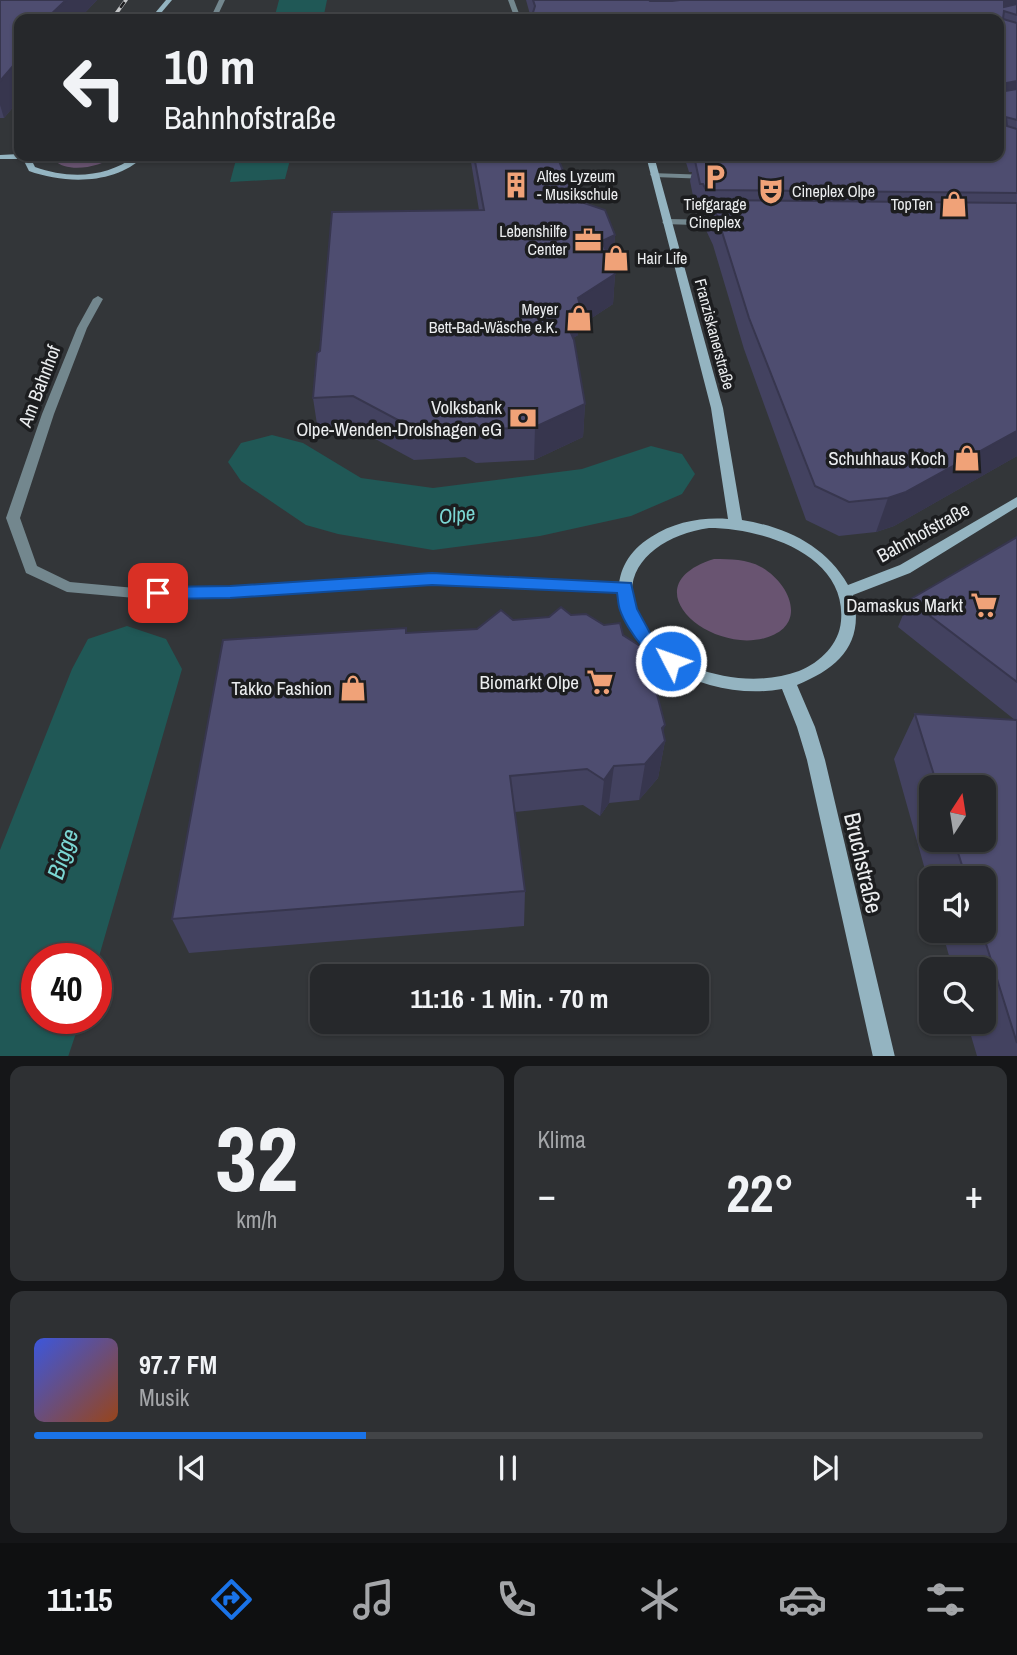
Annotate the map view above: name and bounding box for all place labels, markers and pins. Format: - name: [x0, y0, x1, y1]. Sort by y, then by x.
- parking icon: Tiefgarage Cineplex: [700, 162, 730, 192]
- place label: Altes Lyzeum - Musikschule: [536, 165, 618, 205]
- building icon: Altes Lyzeum - Musikschule: [501, 170, 531, 200]
- theatre icon: Cineplex Olpe: [756, 176, 786, 206]
- place label: Cineplex Olpe: [792, 180, 875, 202]
- shop icon: TopTen: [939, 189, 969, 219]
- place label: Tiefgarage Cineplex: [683, 193, 747, 233]
- place label: TopTen: [891, 193, 933, 215]
- place label: Lebenshilfe Center: [499, 220, 568, 260]
- office icon: Lebenshilfe Center: [573, 225, 603, 255]
- shop icon: Hair Life: [601, 243, 631, 273]
- place label: Hair Life: [637, 247, 687, 269]
- place label: Meyer Bett-Bad-Wäsche e.K.: [429, 298, 559, 338]
- shop icon: Meyer Bett-Bad-Wäsche e.K.: [564, 303, 594, 333]
- place label: Volksbank Olpe-Wenden-Drolshagen eG: [296, 394, 502, 442]
- bank icon: Volksbank Olpe-Wenden-Drolshagen eG: [508, 403, 538, 433]
- shop icon: Schuhhaus Koch: [952, 443, 982, 473]
- place label: Schuhhaus Koch: [828, 445, 946, 471]
- pin: [128, 563, 188, 623]
- supermarket icon: Damaskus Markt: [969, 590, 999, 620]
- place label: Damaskus Markt: [846, 592, 964, 618]
- supermarket icon: Biomarkt Olpe: [585, 667, 615, 697]
- place label: Biomarkt Olpe: [479, 669, 579, 695]
- shop icon: Takko Fashion: [338, 673, 368, 703]
- place label: Takko Fashion: [231, 675, 332, 701]

